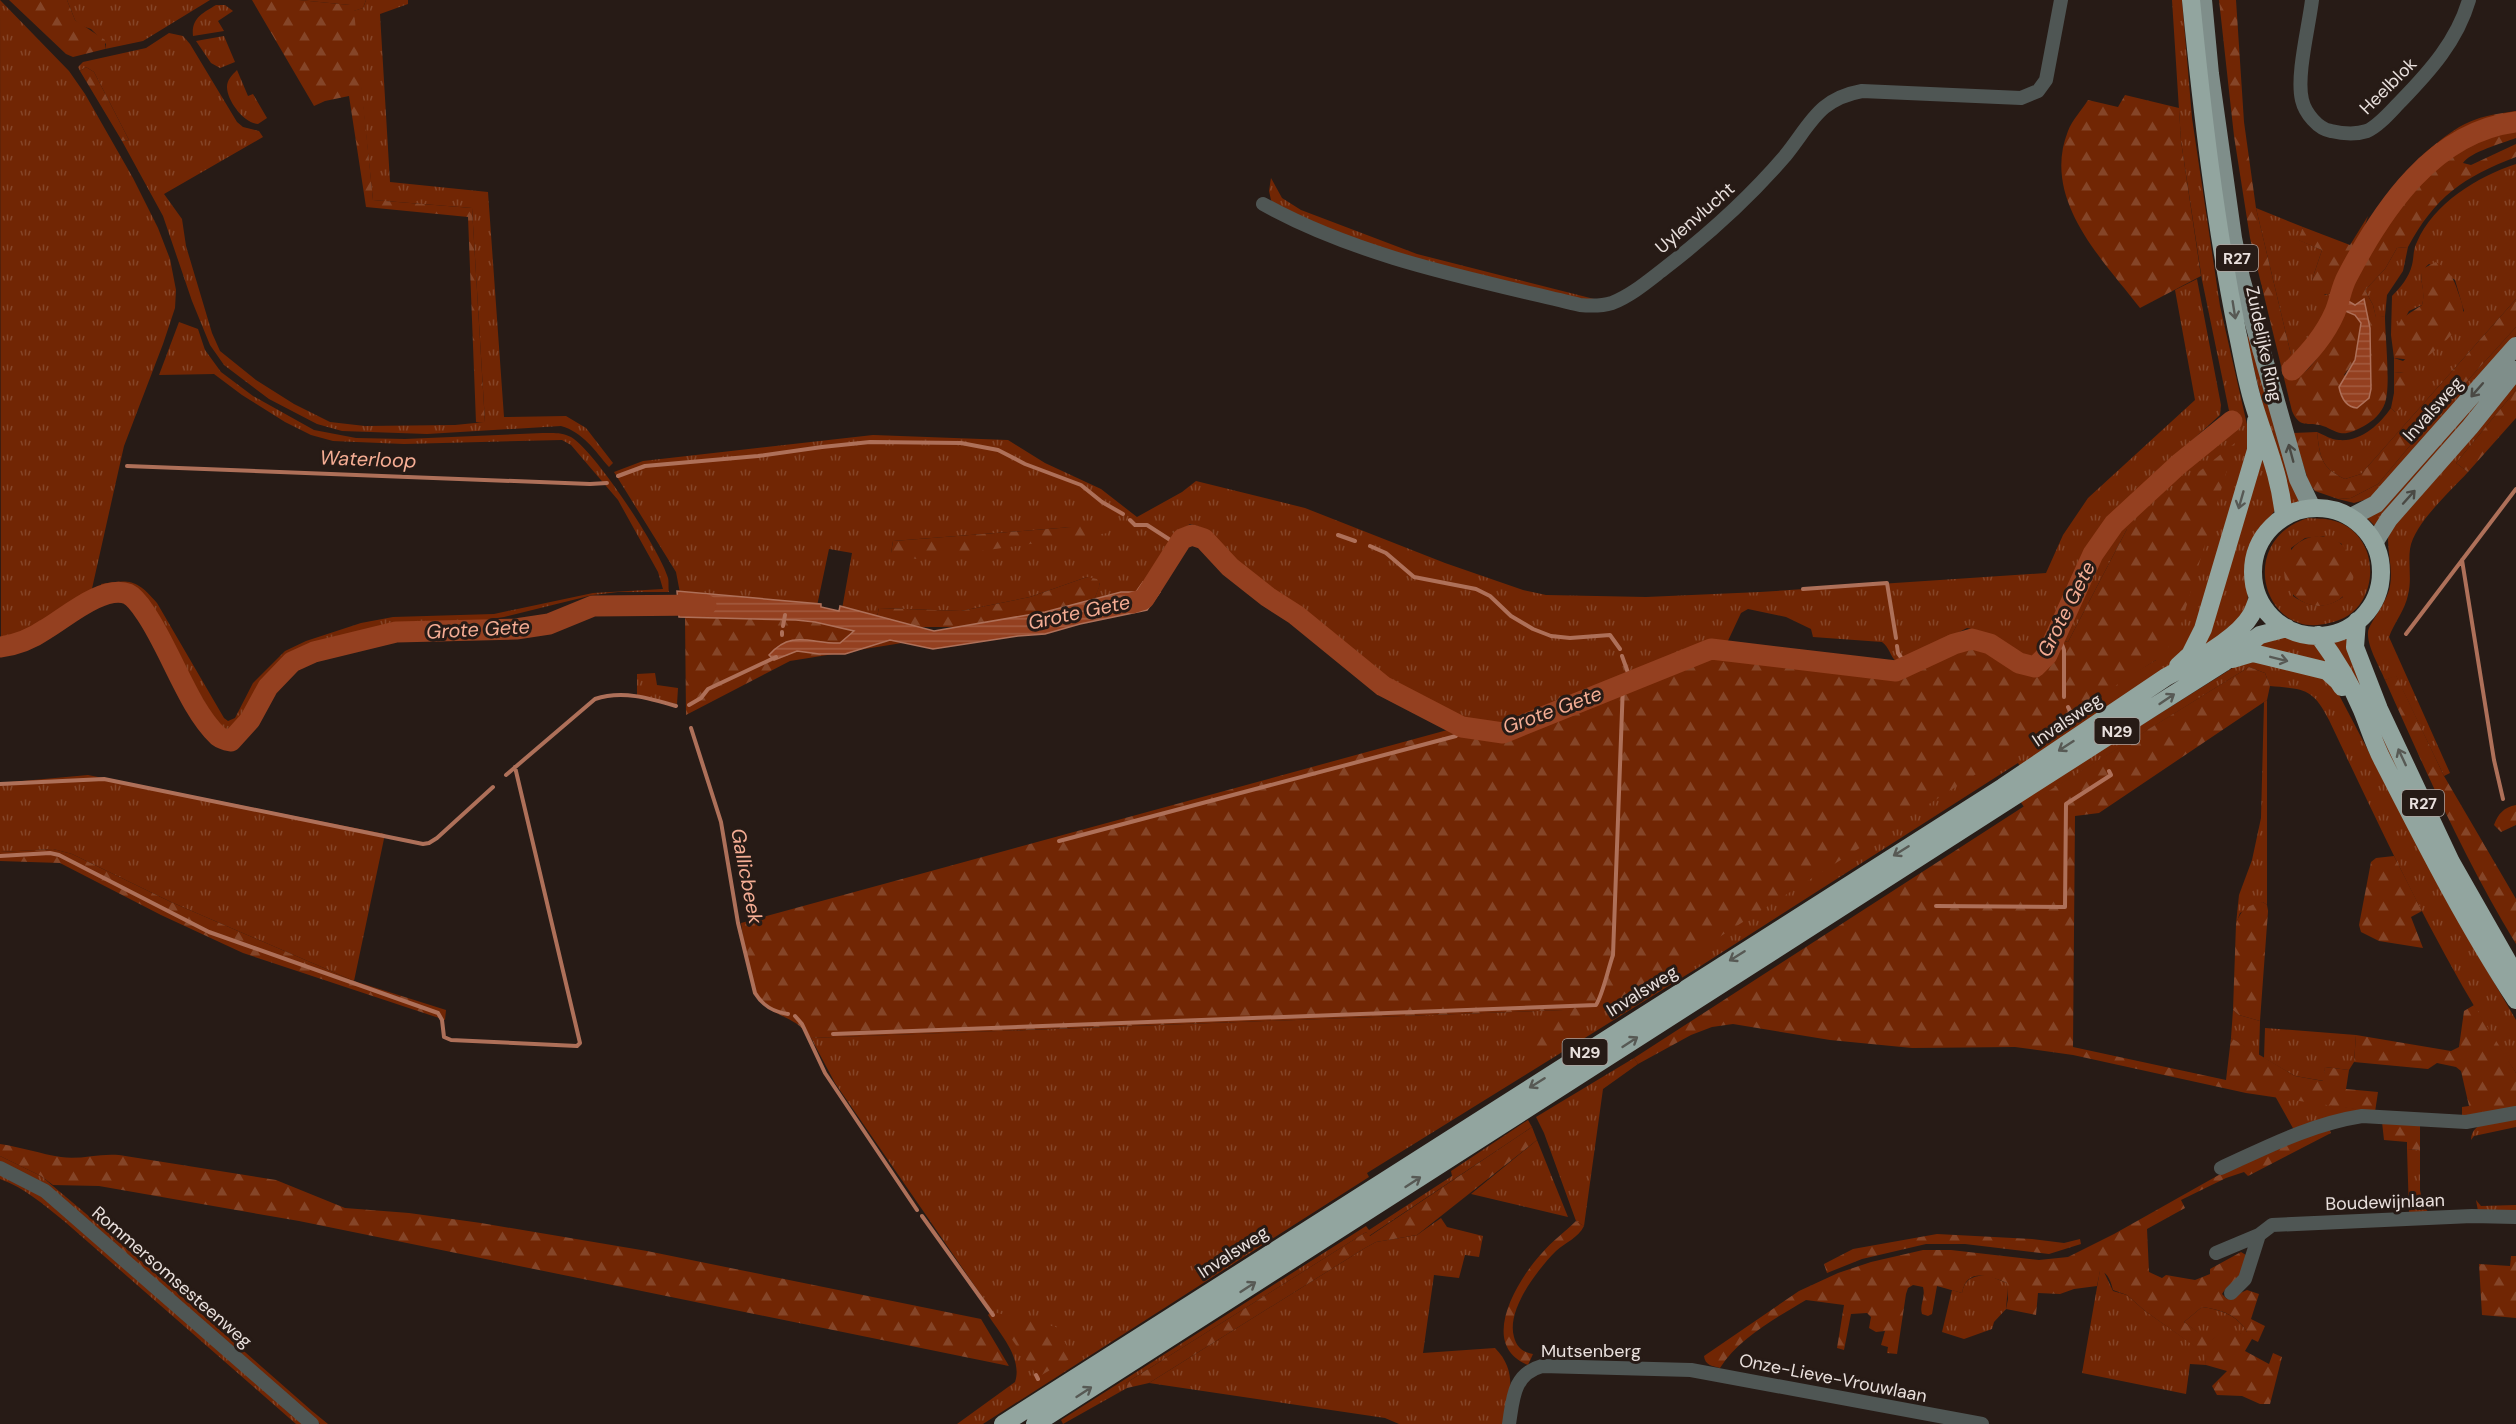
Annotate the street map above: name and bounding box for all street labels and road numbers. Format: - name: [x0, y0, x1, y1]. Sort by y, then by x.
- street label: Heelblok: [2354, 52, 2422, 120]
- street label: Uylenvlucht: [1650, 177, 1740, 259]
- road number: R27: [2216, 245, 2258, 271]
- street label: Zuidelijke Ring: [2240, 284, 2288, 404]
- street label: Invalsweg: [2397, 371, 2469, 447]
- street label: Invalsweg: [2027, 688, 2107, 752]
- road number: N29: [2094, 718, 2140, 744]
- road number: R27: [2402, 790, 2444, 816]
- street label: Invalsweg: [1602, 960, 1682, 1022]
- road number: N29: [1562, 1039, 1608, 1065]
- street label: Boudewijnlaan: [2325, 1188, 2445, 1216]
- street label: Rommersomsesteenweg: [87, 1201, 257, 1353]
- street label: Invalsweg: [1193, 1220, 1273, 1284]
- street label: Mutsenberg: [1541, 1339, 1641, 1363]
- street label: Onze-Lieve-Vrouwlaan: [1737, 1348, 1929, 1408]

